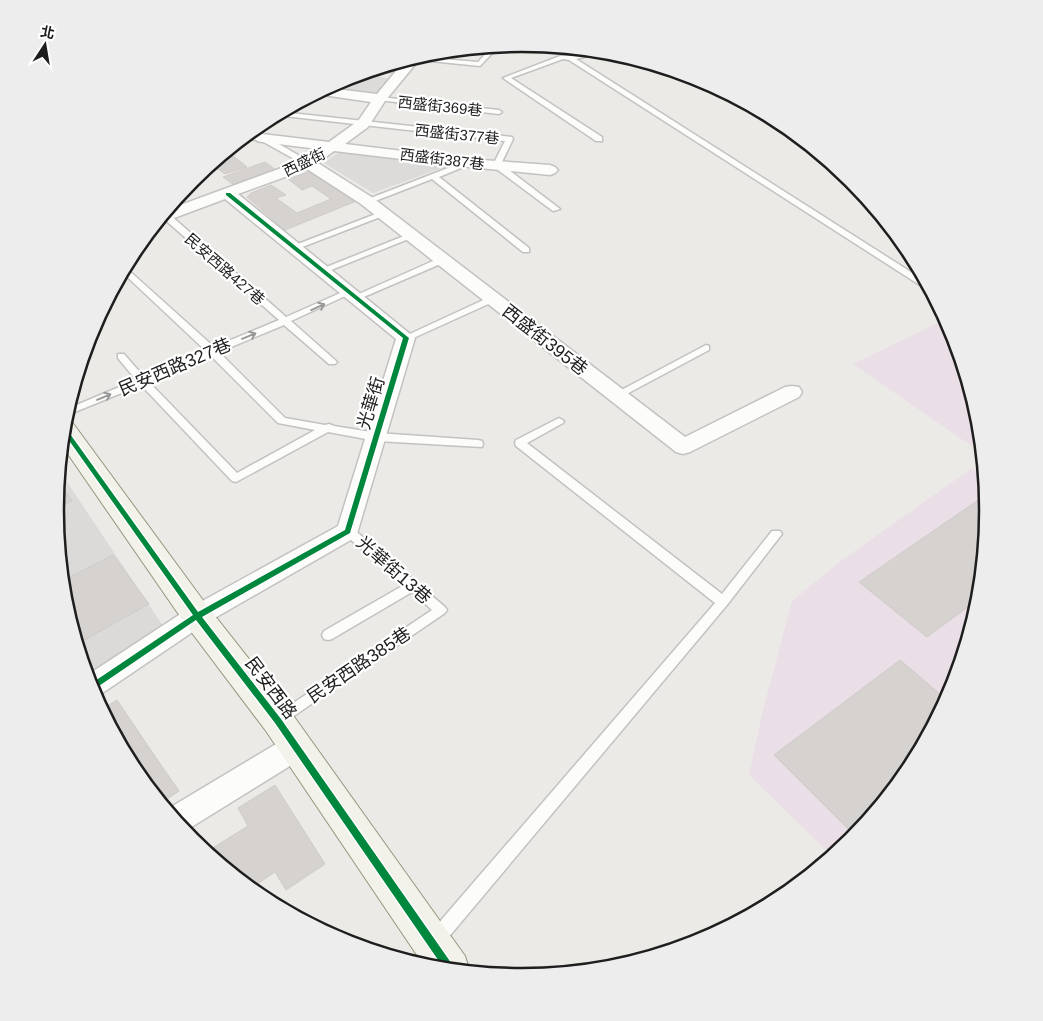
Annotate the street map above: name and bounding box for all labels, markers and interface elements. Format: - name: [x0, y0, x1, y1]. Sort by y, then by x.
- north arrow: [20, 20, 70, 70]
- text: 北: [39, 23, 56, 42]
- street label: 西盛街369巷: [397, 93, 483, 119]
- street label: 西盛街377巷: [414, 121, 500, 147]
- street label: 西盛街: [280, 144, 328, 180]
- street label: 西盛街387巷: [399, 145, 485, 173]
- street label: 民安西路427巷: [182, 230, 268, 308]
- one-way arrow: [310, 301, 325, 311]
- street label: 西盛街395巷: [499, 301, 591, 379]
- one-way arrow: [241, 331, 256, 340]
- street label: 民安西路327巷: [116, 334, 234, 400]
- street label: 光華街: [354, 374, 388, 432]
- one-way arrow: [96, 392, 111, 402]
- street label: 光華街13巷: [353, 532, 435, 608]
- street label: 民安西路385巷: [304, 623, 414, 707]
- street label: 民安西路: [241, 653, 301, 723]

